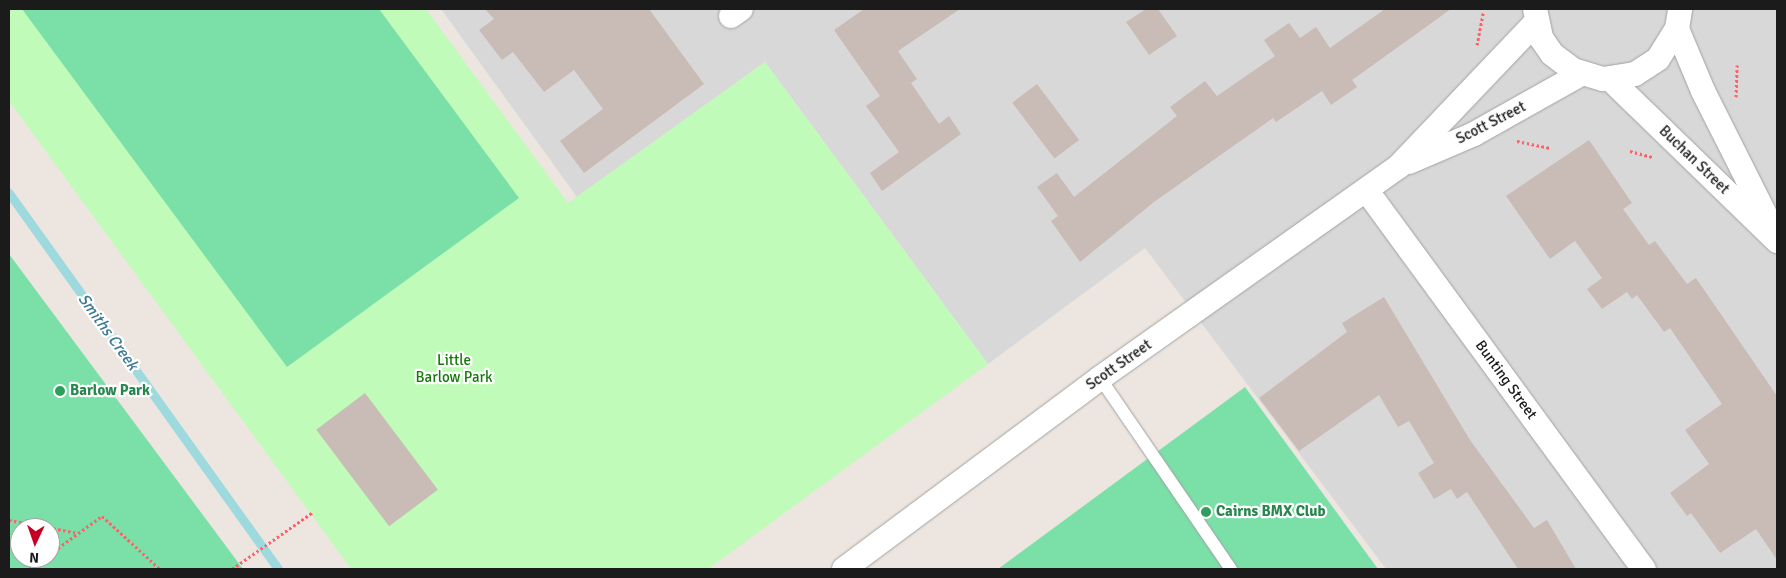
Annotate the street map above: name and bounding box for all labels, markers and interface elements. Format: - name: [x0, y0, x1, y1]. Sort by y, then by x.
- street label: Scott Street: [1453, 98, 1529, 148]
- street label: Buchan Street: [1655, 122, 1733, 198]
- water label: Smiths Creek: [74, 290, 142, 374]
- street label: Scott Street: [1083, 336, 1155, 394]
- street label: Bunting Street: [1471, 337, 1541, 423]
- park label: Little Barlow Park: [415, 351, 493, 386]
- place label: Barlow Park: [70, 382, 150, 400]
- marker: Barlow Park: [54, 385, 66, 397]
- place label: Cairns BMX Club: [1216, 503, 1326, 521]
- marker: Cairns BMX Club: [1200, 506, 1212, 518]
- north arrow: [10, 518, 60, 568]
- text: N: [29, 549, 40, 566]

